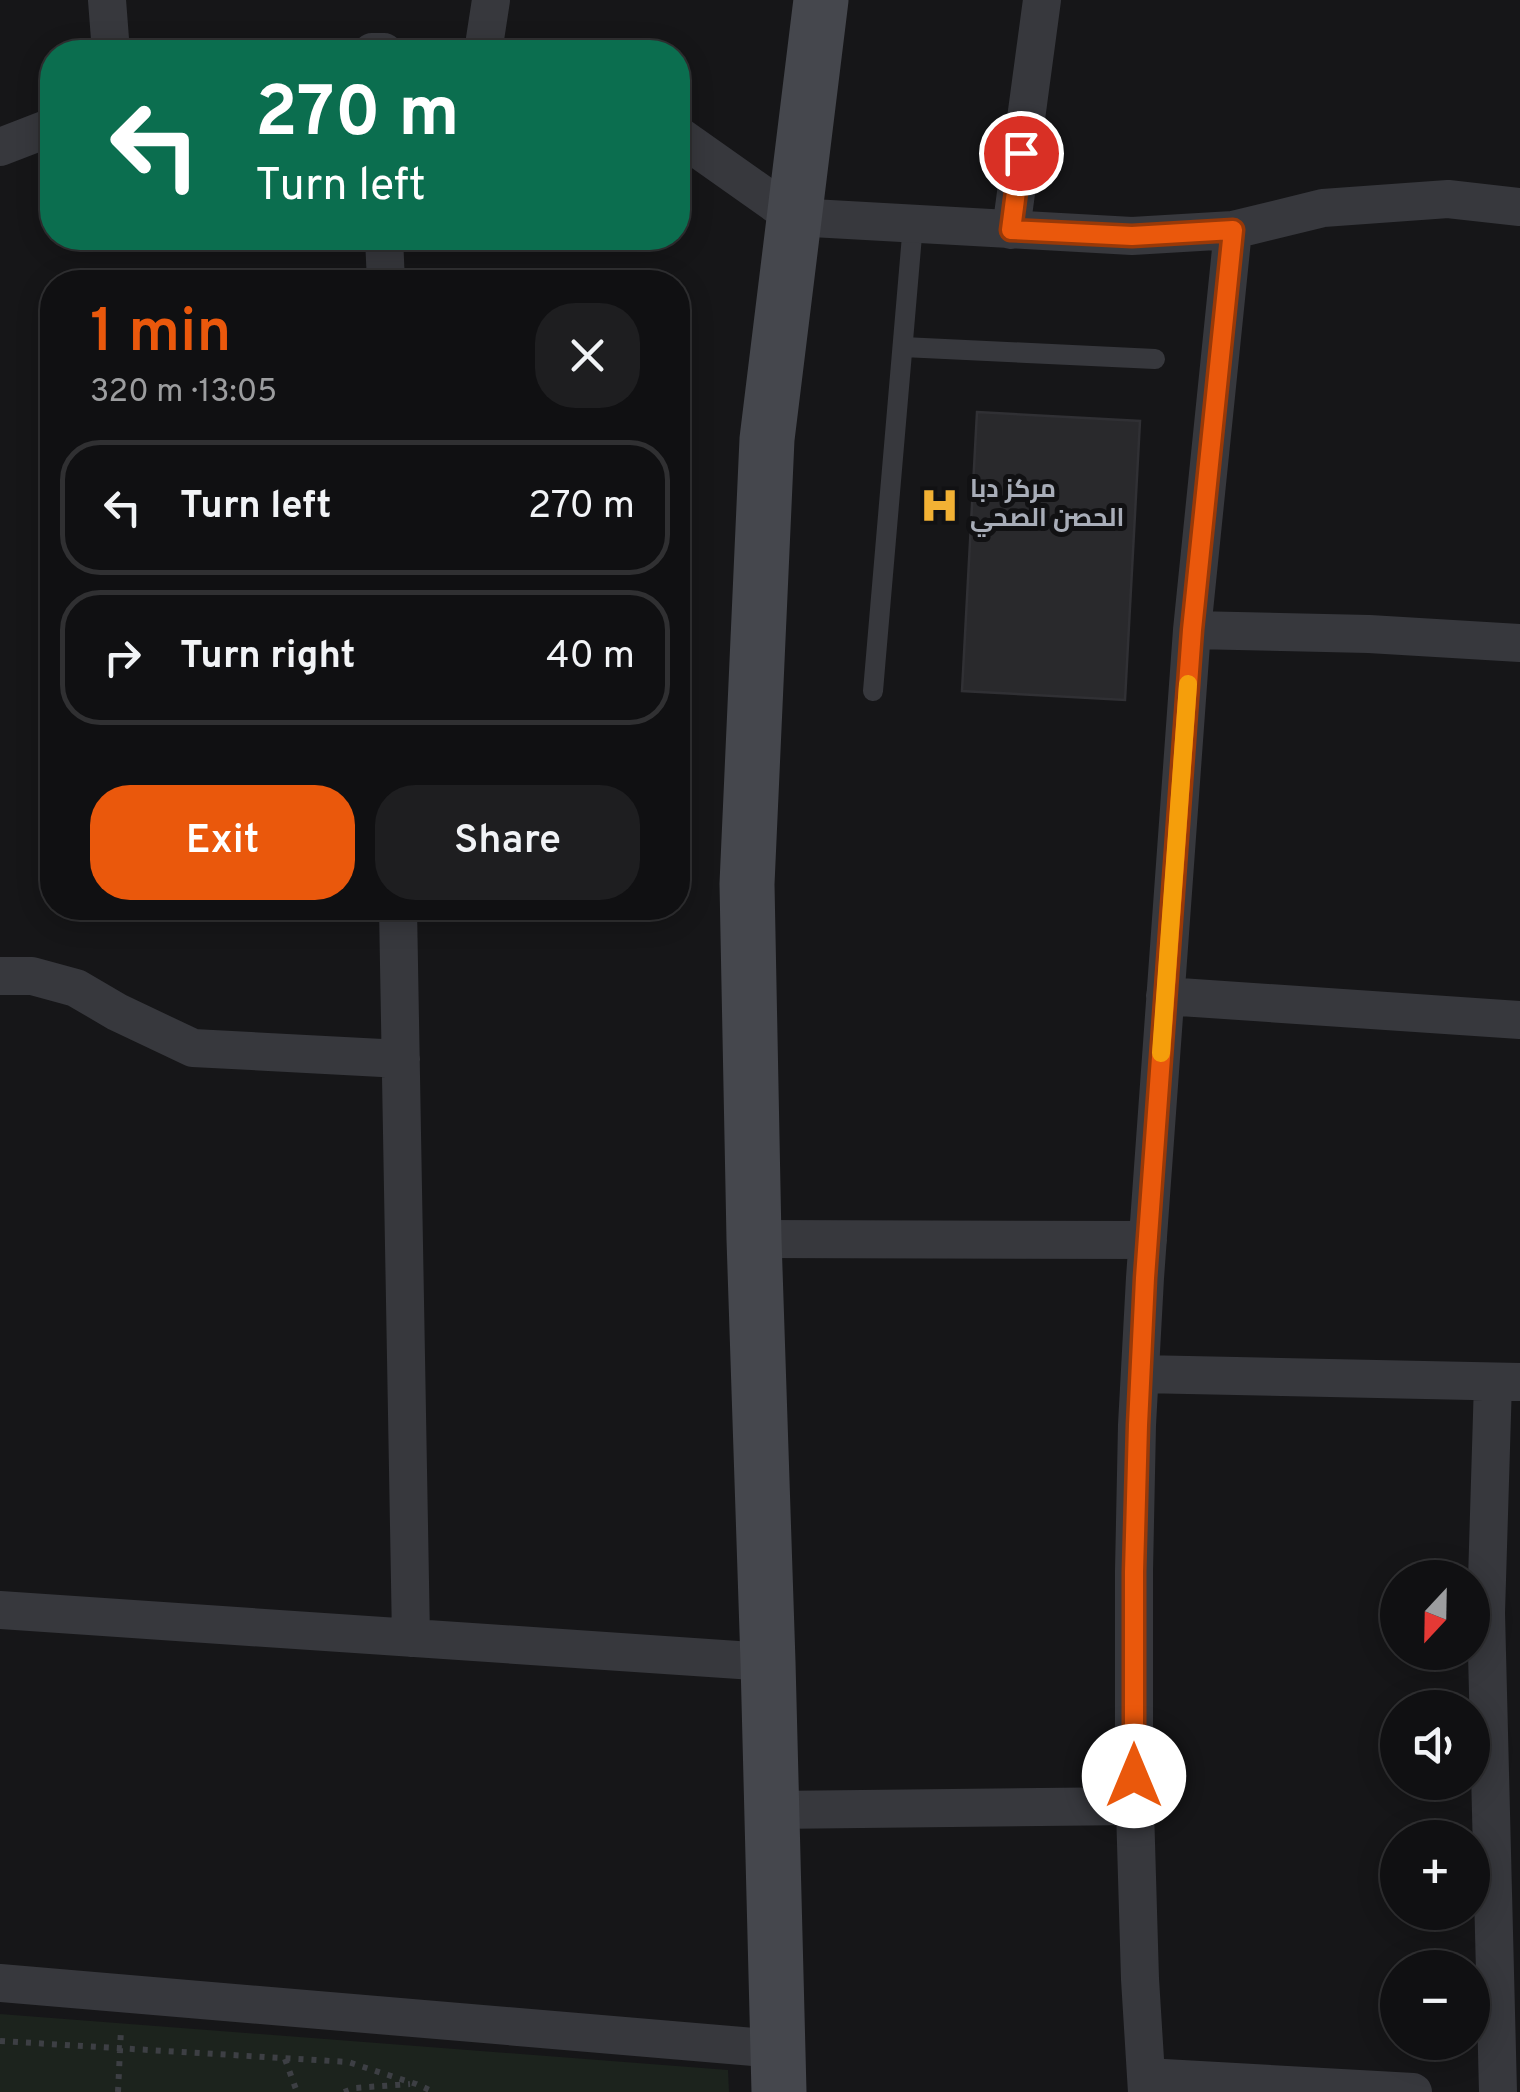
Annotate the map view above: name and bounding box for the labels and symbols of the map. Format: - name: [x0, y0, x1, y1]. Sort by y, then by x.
- pin: [979, 111, 1064, 196]
- place label: مركز دبا الحصن الصحي: [970, 475, 1124, 537]
- hospital icon: مركز دبا الحصن الصحي: [919, 484, 961, 526]
- north arrow: [1380, 1560, 1490, 1670]
- position arrow: [1082, 1724, 1186, 1828]

